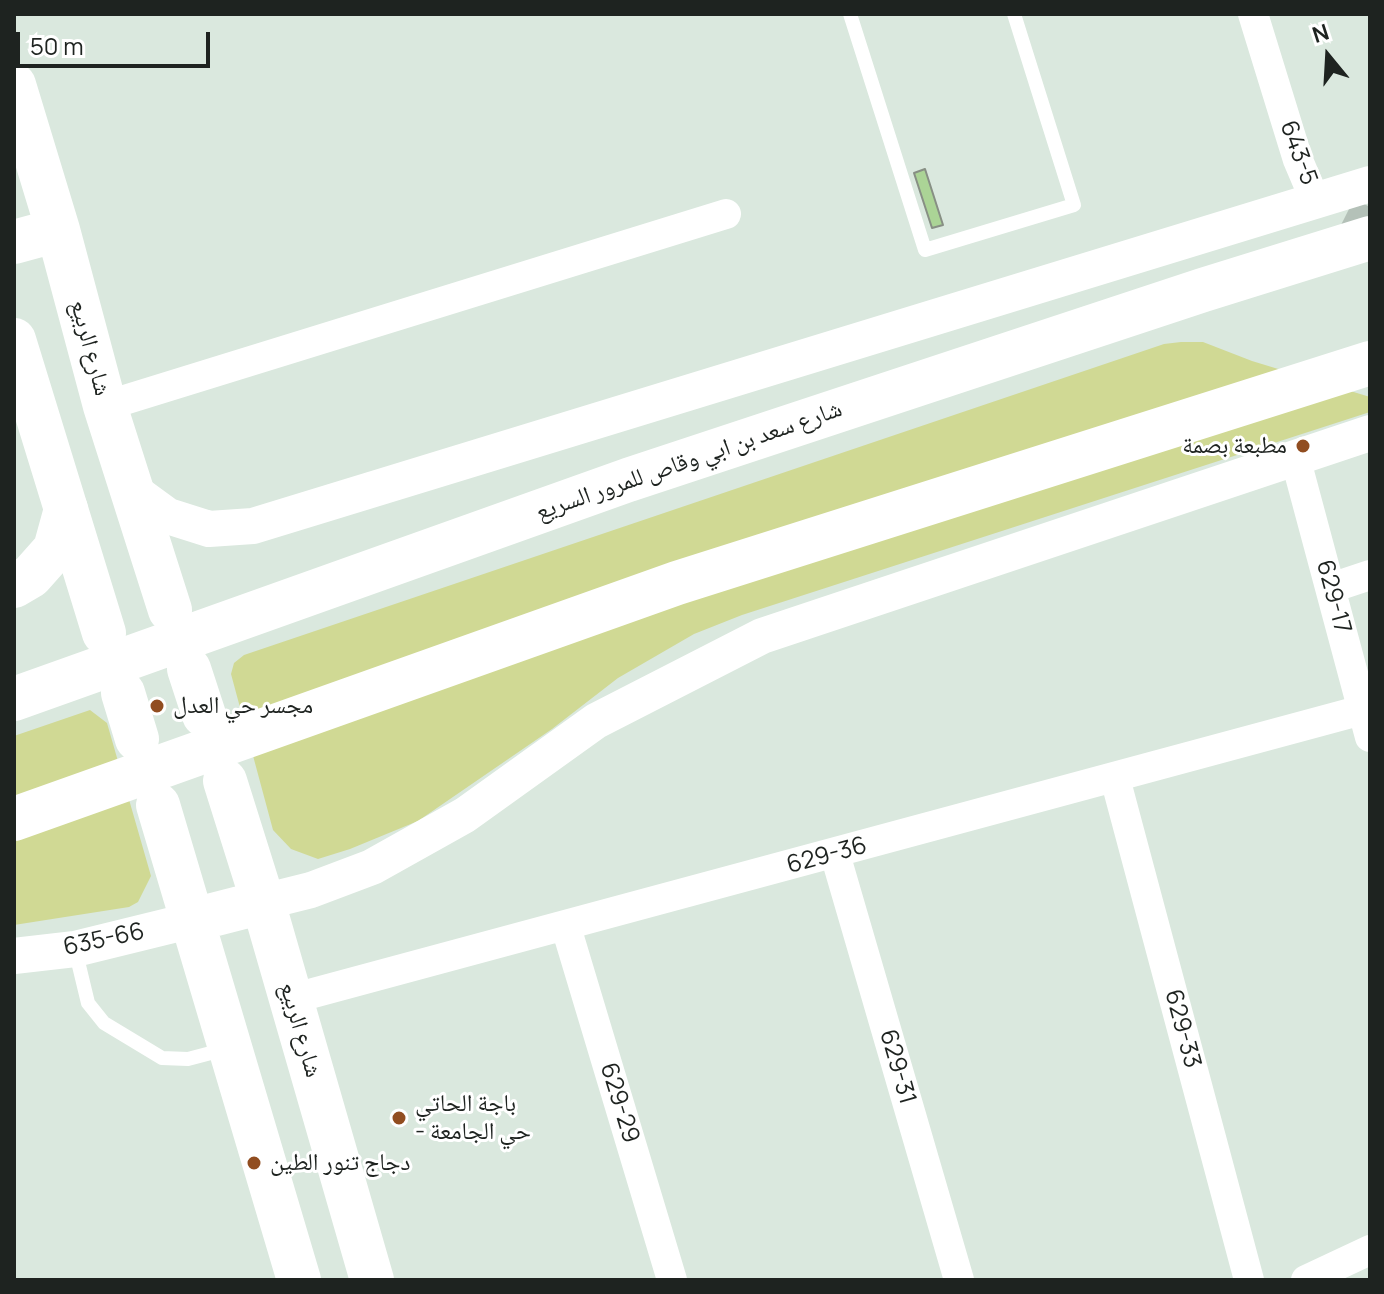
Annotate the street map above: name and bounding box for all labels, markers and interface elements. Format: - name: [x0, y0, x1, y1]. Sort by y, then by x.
- scale bar: [20, 16, 214, 66]
- north arrow: [1288, 16, 1368, 96]
- text: N: [1308, 16, 1333, 50]
- text: 50 m: [30, 29, 84, 62]
- street label: 643-5: [1273, 117, 1323, 189]
- street label: شارع الربيع: [63, 297, 117, 399]
- street label: شارع سعد بن ابي وقاص للمرور السريع: [532, 395, 846, 527]
- place label: مطبعة بصمة: [1182, 432, 1287, 460]
- marker: مطبعة بصمة: [1294, 437, 1312, 455]
- street label: 629-17: [1309, 557, 1357, 637]
- place label: مجسر حي العدل: [173, 692, 313, 720]
- marker: مجسر حي العدل: [148, 697, 166, 715]
- street label: 629-36: [784, 832, 870, 880]
- street label: 635-66: [61, 917, 147, 963]
- street label: شارع الربيع: [273, 979, 327, 1081]
- street label: 629-33: [1158, 987, 1206, 1071]
- street label: 629-31: [873, 1026, 921, 1108]
- street label: 629-29: [593, 1060, 645, 1146]
- place label: باجة الحاتي - حي الجامعة: [415, 1090, 531, 1146]
- marker: باجة الحاتي - حي الجامعة: [390, 1109, 408, 1127]
- place label: دجاج تنور الطين: [270, 1149, 410, 1177]
- marker: دجاج تنور الطين: [245, 1154, 263, 1172]

